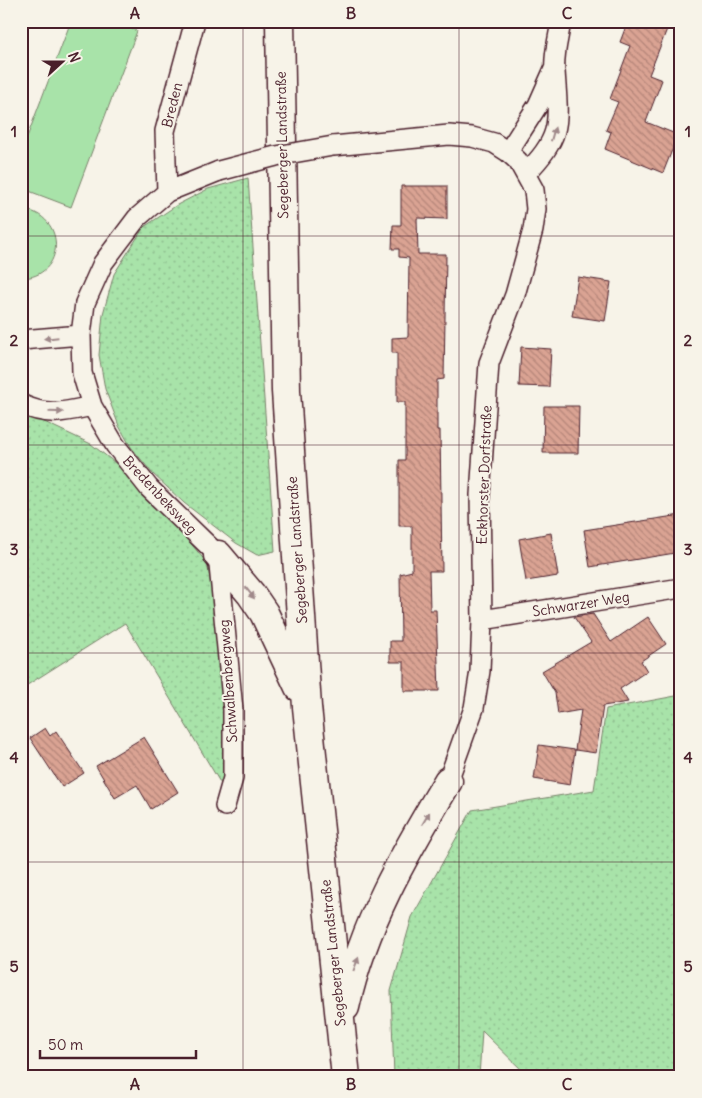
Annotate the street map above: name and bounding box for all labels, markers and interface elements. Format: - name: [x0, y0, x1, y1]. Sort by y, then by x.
- text: A: [130, 3, 140, 23]
- text: B: [346, 3, 357, 23]
- text: C: [562, 3, 573, 23]
- north arrow: [38, 38, 88, 88]
- text: N: [64, 50, 84, 65]
- street label: Segeberger Landstraße: [272, 71, 292, 219]
- street label: Breden: [158, 81, 186, 129]
- text: 1: [11, 121, 17, 141]
- text: 1: [685, 121, 691, 141]
- one-way arrow: [550, 127, 558, 142]
- text: 2: [10, 330, 19, 350]
- text: 2: [684, 330, 693, 350]
- one-way arrow: [43, 335, 59, 343]
- street label: Eckhorster Dorfstraße: [473, 405, 495, 545]
- one-way arrow: [48, 408, 64, 416]
- street label: Bredenbeksweg: [119, 452, 201, 538]
- street label: Segeberger Landstraße: [283, 476, 311, 624]
- text: 3: [9, 539, 19, 559]
- text: 3: [683, 539, 693, 559]
- one-way arrow: [244, 586, 255, 599]
- street label: Schwarzer Weg: [531, 587, 631, 621]
- street label: Schwalbenbergweg: [215, 619, 241, 743]
- text: 4: [9, 747, 19, 767]
- text: 4: [683, 747, 693, 767]
- one-way arrow: [422, 812, 431, 825]
- street label: Segeberger Landstraße: [316, 879, 350, 1027]
- text: 5: [9, 956, 19, 976]
- one-way arrow: [352, 956, 360, 971]
- text: 5: [683, 956, 693, 976]
- scale bar: [40, 1028, 196, 1060]
- text: 50 m: [48, 1035, 83, 1054]
- text: A: [130, 1074, 140, 1094]
- text: B: [346, 1074, 357, 1094]
- text: C: [562, 1074, 573, 1094]

